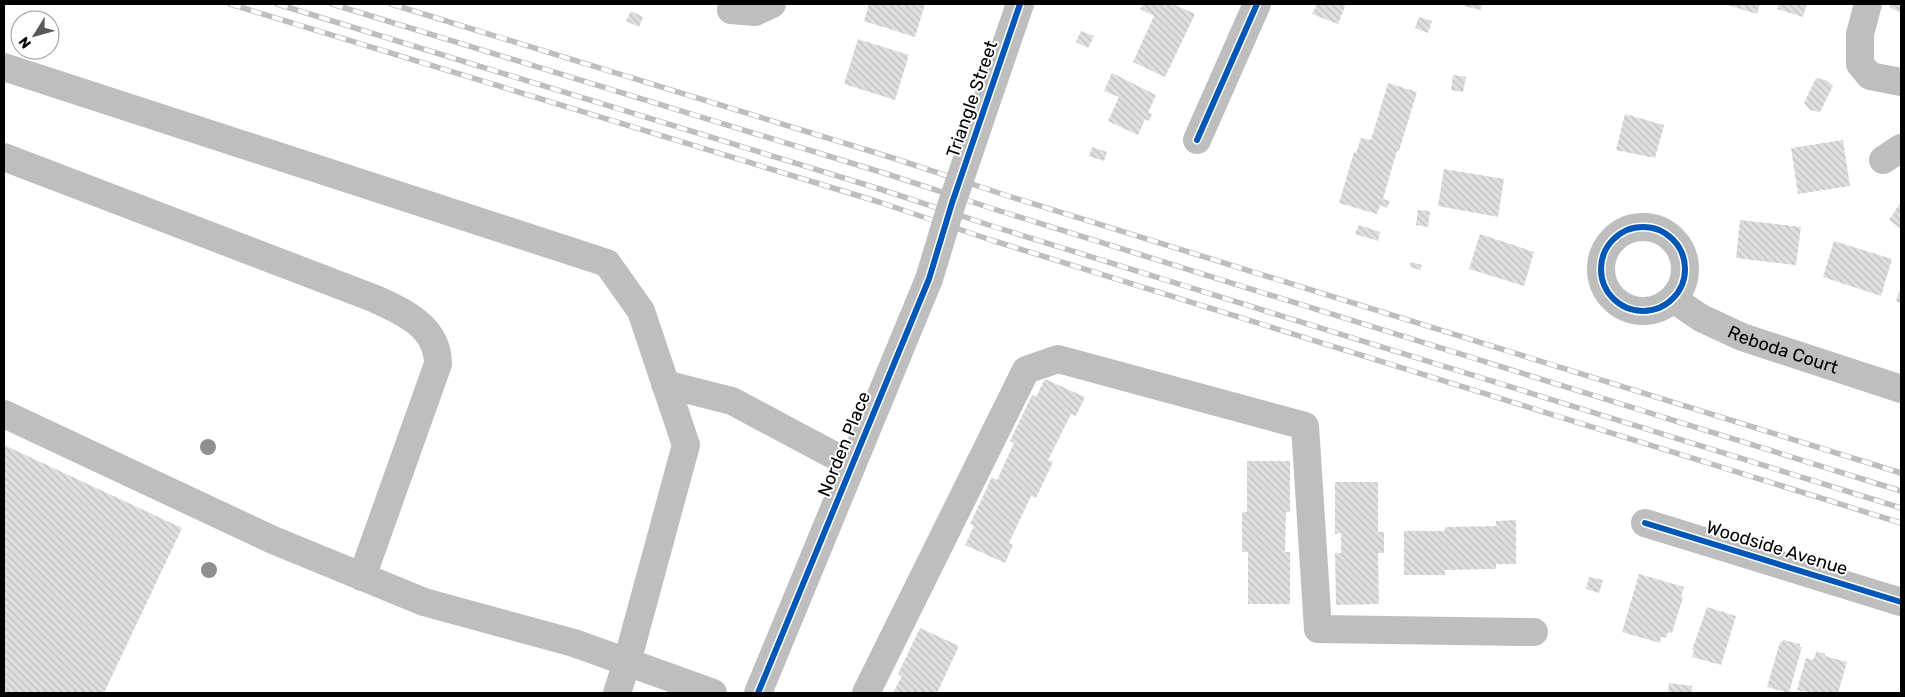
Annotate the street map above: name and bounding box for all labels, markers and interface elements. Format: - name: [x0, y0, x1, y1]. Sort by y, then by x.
- north arrow: [10, 10, 60, 60]
- text: N: [15, 33, 35, 52]
- street label: Triangle Street: [942, 37, 1002, 161]
- street label: Reboda Court: [1724, 321, 1841, 379]
- street label: Norden Place: [813, 388, 875, 500]
- street label: Woodside Avenue: [1704, 516, 1850, 580]

